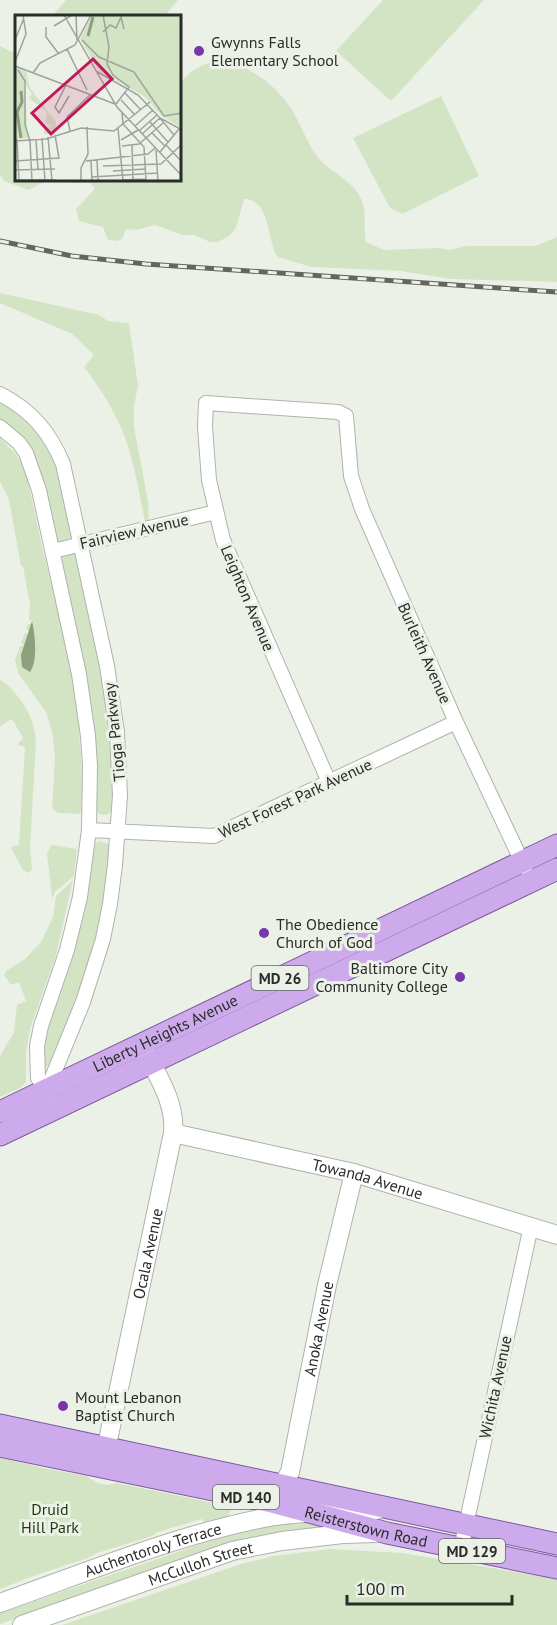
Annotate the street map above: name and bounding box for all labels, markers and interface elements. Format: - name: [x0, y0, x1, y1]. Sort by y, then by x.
- inset map: [15, 15, 182, 182]
- place label: Gwynns Falls Elementary School: [211, 32, 339, 70]
- marker: Gwynns Falls Elementary School: [192, 44, 206, 58]
- street label: Fairview Avenue: [78, 509, 190, 553]
- street label: Leighton Avenue: [217, 542, 279, 654]
- street label: Burleith Avenue: [394, 599, 456, 707]
- street label: Tioga Parkway: [99, 681, 129, 782]
- street label: West Forest Park Avenue: [215, 754, 375, 842]
- place label: The Obedience Church of God: [276, 914, 379, 952]
- marker: The Obedience Church of God: [257, 926, 271, 940]
- place label: Baltimore City Community College: [315, 958, 449, 996]
- road number: MD 26: [252, 966, 308, 990]
- marker: Baltimore City Community College: [453, 970, 467, 984]
- street label: Liberty Heights Avenue: [89, 990, 241, 1076]
- street label: Towanda Avenue: [310, 1154, 425, 1203]
- street label: Ocala Avenue: [128, 1206, 167, 1301]
- street label: Anoka Avenue: [299, 1279, 338, 1378]
- street label: Wichita Avenue: [474, 1334, 516, 1440]
- place label: Mount Lebanon Baptist Church: [75, 1387, 181, 1425]
- marker: Mount Lebanon Baptist Church: [56, 1399, 70, 1413]
- road number: MD 140: [213, 1485, 279, 1509]
- park label: Druid Hill Park: [21, 1499, 79, 1537]
- street label: Reisterstown Road: [303, 1501, 429, 1551]
- street label: Auchentoroly Terrace: [82, 1518, 223, 1581]
- street label: McCulloh Street: [145, 1537, 255, 1590]
- road number: MD 129: [439, 1539, 505, 1563]
- scale bar: [347, 1568, 512, 1606]
- text: 100 m: [356, 1577, 405, 1600]

